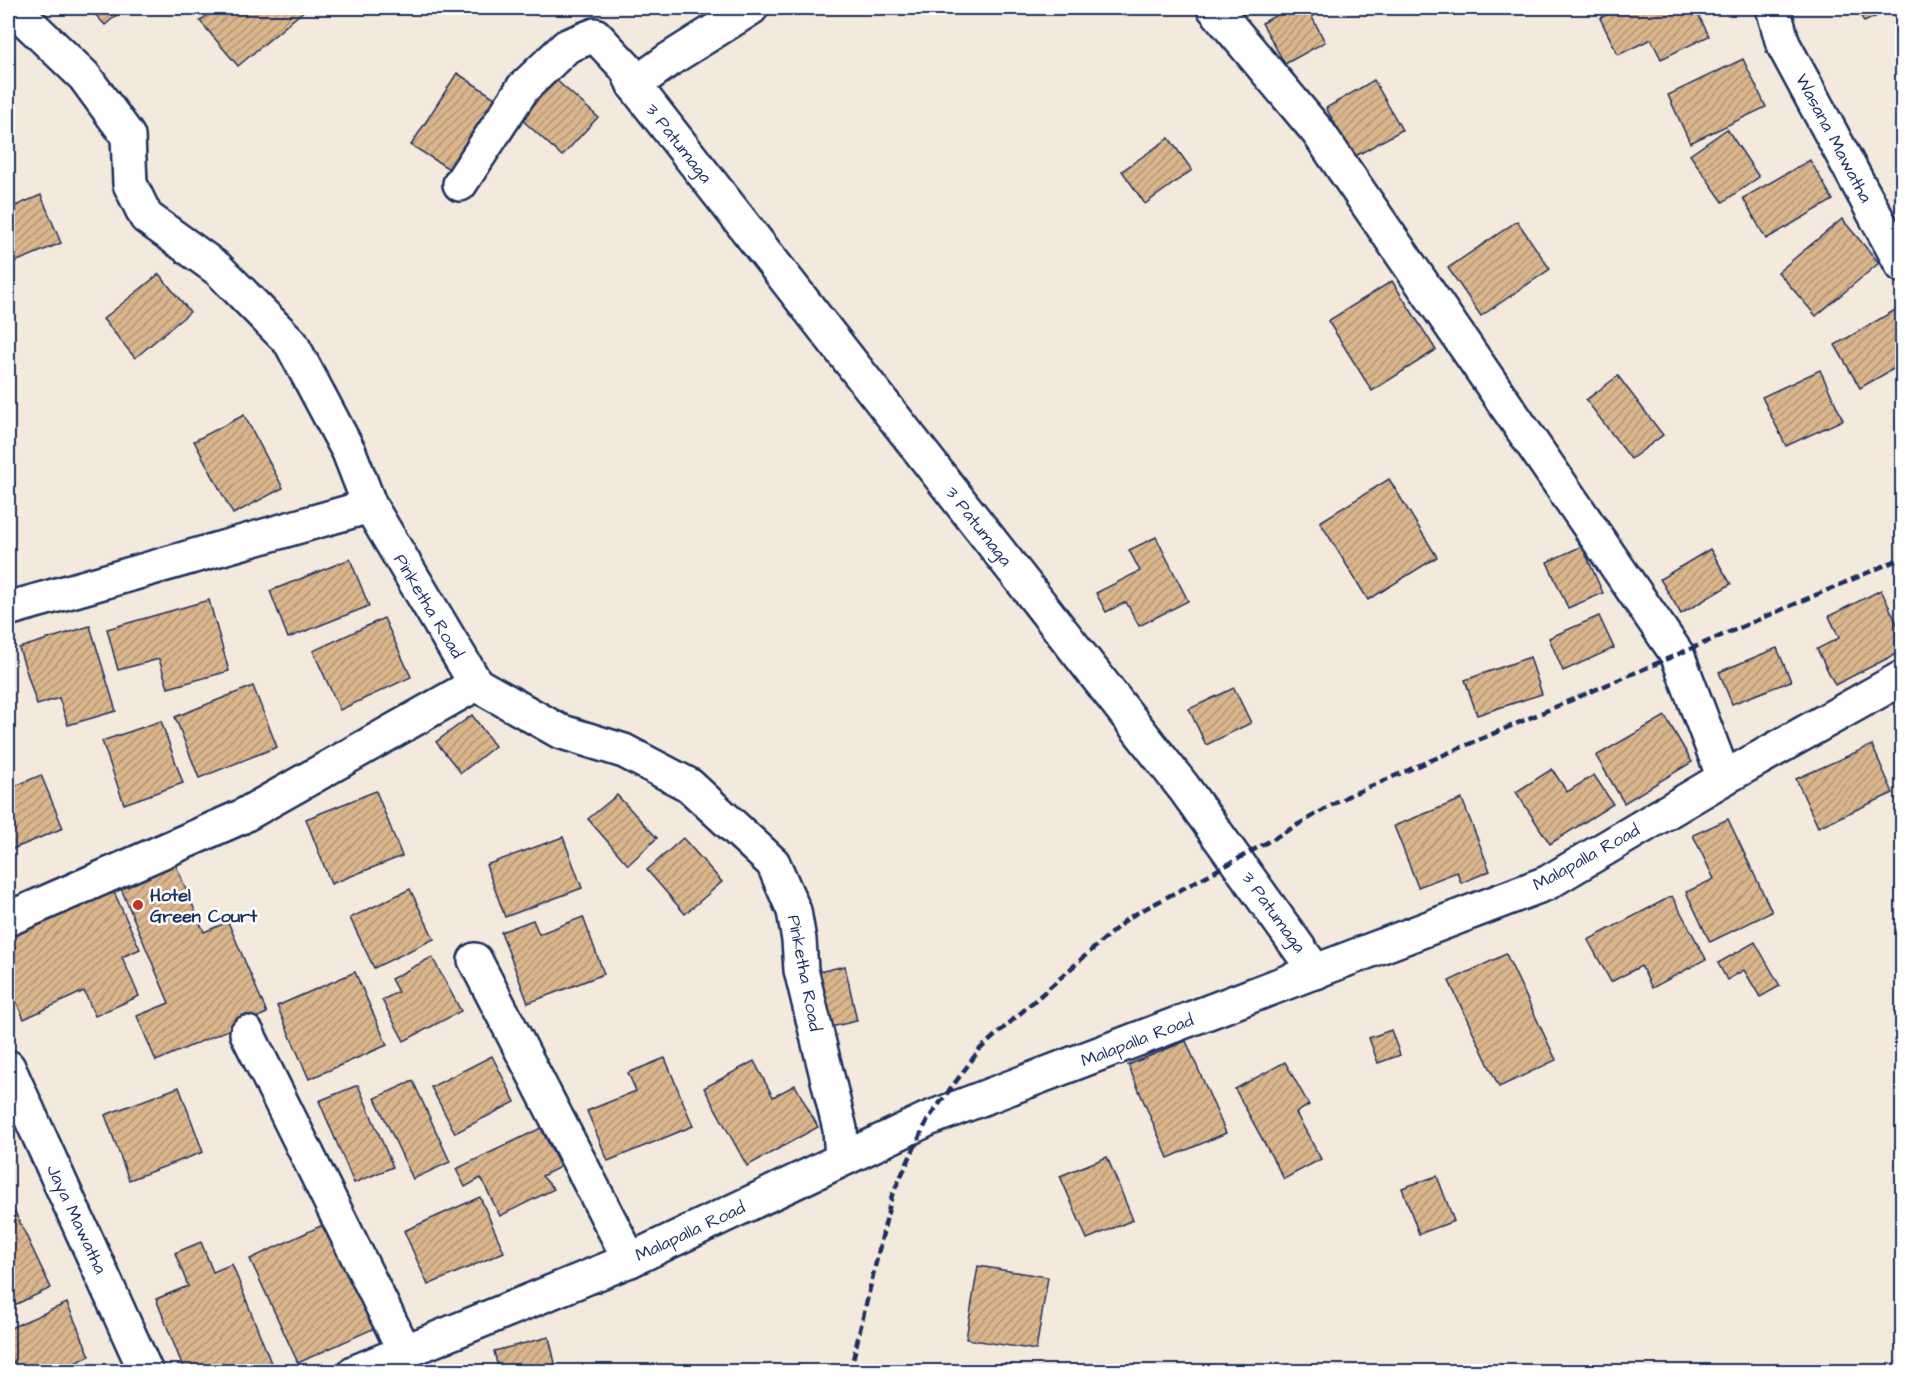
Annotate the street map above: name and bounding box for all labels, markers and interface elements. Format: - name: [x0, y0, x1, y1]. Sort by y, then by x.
- street label: Wasana Mawatha: [1789, 69, 1878, 207]
- street label: 3 Patumaga: [639, 98, 718, 189]
- street label: 3 Patumaga: [939, 481, 1018, 572]
- street label: Pinketha Road: [387, 549, 470, 663]
- street label: Malapalla Road: [1528, 818, 1644, 897]
- street label: 3 Patumaga: [1235, 867, 1312, 959]
- place label: Hotel Green Court: [150, 883, 258, 929]
- marker: Hotel Green Court: [131, 898, 145, 912]
- street label: Pinketha Road: [781, 913, 828, 1033]
- street label: Malapalla Road: [1077, 1008, 1197, 1073]
- street label: Jaya Mawatha: [39, 1160, 113, 1278]
- street label: Malapalla Road: [631, 1195, 749, 1268]

